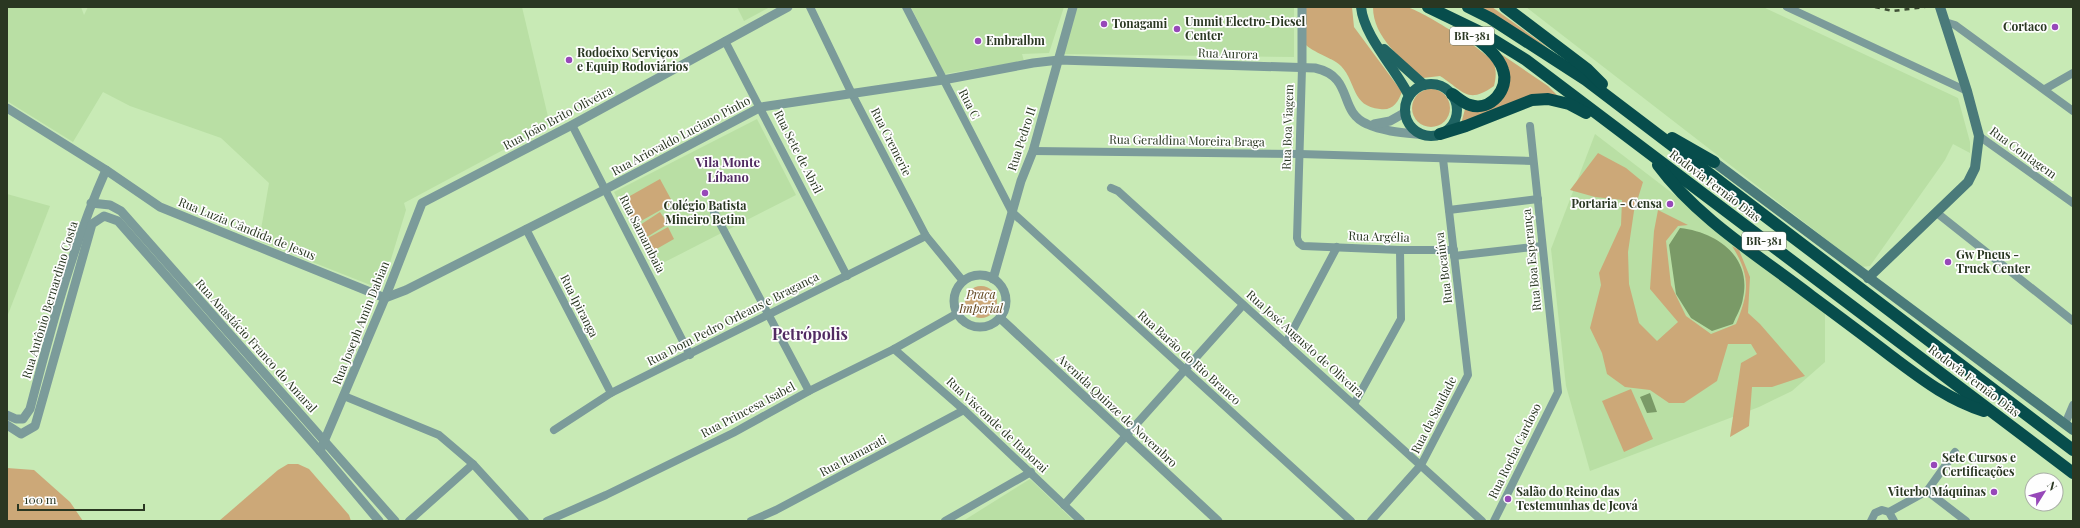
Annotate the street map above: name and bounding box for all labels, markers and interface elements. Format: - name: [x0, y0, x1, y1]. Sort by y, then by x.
- place label: Ummit Electro-Diesel Center: [1185, 13, 1306, 43]
- place label: Tonagami: [1112, 15, 1167, 31]
- place label: Cortaco: [2003, 18, 2047, 34]
- marker: Tonagami: [1099, 19, 1109, 29]
- marker: Cortaco: [2050, 22, 2060, 32]
- marker: Ummit Electro-Diesel Center: [1172, 24, 1182, 34]
- road number: BR-381: [1450, 27, 1494, 45]
- place label: Embralbm: [986, 32, 1045, 48]
- marker: Embralbm: [973, 36, 983, 46]
- place label: Rodoeixo Serviços e Equip Rodoviários: [577, 44, 689, 74]
- street label: Rua Aurora: [1198, 44, 1258, 62]
- marker: Rodoeixo Serviços e Equip Rodoviários: [564, 55, 574, 65]
- street label: Rua João Brito Oliveira: [500, 81, 615, 153]
- street label: Rua Boa Viagem: [1278, 84, 1297, 170]
- street label: Rua C: [956, 86, 984, 121]
- street label: Rua Ariovaldo Luciano Pinho: [608, 91, 753, 179]
- street label: Rua Cremerie: [868, 105, 916, 178]
- street label: Rua Pedro II: [1003, 105, 1039, 173]
- street label: Rua Sete de Abril: [771, 107, 827, 197]
- street label: Rua Contagem: [1987, 123, 2060, 182]
- street label: Rua Geraldina Moreira Braga: [1109, 131, 1265, 149]
- street label: Rodovia Fernão Dias: [1667, 146, 1764, 225]
- district label: Vila Monte Líbano: [695, 153, 761, 185]
- marker: Colégio Batista Mineiro Betim: [700, 188, 710, 198]
- street label: Rua Samambaia: [616, 192, 669, 275]
- street label: Rua Luzia Cândida de Jesus: [176, 193, 318, 263]
- place label: Portaria - Censa: [1571, 195, 1663, 211]
- place label: Colégio Batista Mineiro Betim: [663, 197, 747, 227]
- marker: Portaria - Censa: [1665, 199, 1675, 209]
- street label: Rua Boa Esperança: [1518, 208, 1544, 312]
- street label: Rua Antônio Bernardino Costa: [17, 219, 81, 380]
- street label: Rua Argélia: [1348, 227, 1410, 245]
- street label: Rua Bocaiúva: [1431, 232, 1455, 305]
- road number: BR-381: [1742, 232, 1786, 250]
- place label: Gw Pneus - Truck Center: [1956, 246, 2031, 276]
- marker: Gw Pneus - Truck Center: [1943, 257, 1953, 267]
- street label: Rua Joseph Amin Dabian: [328, 259, 392, 387]
- street label: Rua Dom Pedro Orleans e Bragança: [644, 268, 821, 369]
- street label: Rua Ipiranga: [557, 271, 603, 340]
- street label: Rua Anastácio Franco do Amaral: [193, 275, 321, 416]
- park label: Praça Imperial: [958, 286, 1004, 316]
- street label: Rua José Augusto de Oliveira: [1243, 286, 1368, 400]
- street label: Rua Barão do Rio Branco: [1135, 307, 1245, 408]
- district label: Petrópolis: [772, 323, 848, 344]
- street label: Rodovia Fernão Dias: [1926, 341, 2023, 420]
- street label: Avenida Quinze de Novembro: [1053, 350, 1182, 471]
- street label: Rua Visconde de Itaborai: [943, 373, 1052, 476]
- street label: Rua da Saudade: [1407, 373, 1459, 456]
- street label: Rua Princesa Isabel: [698, 377, 798, 441]
- street label: Rua Rocha Cardoso: [1484, 400, 1544, 501]
- street label: Rua Itamarati: [816, 431, 889, 479]
- place label: Sete Cursos e Certificações: [1942, 449, 2016, 479]
- marker: Sete Cursos e Certificações: [1929, 460, 1939, 470]
- north arrow: [2024, 472, 2064, 512]
- text: N: [2044, 478, 2061, 493]
- place label: Salão do Reino das Testemunhas de Jeová: [1516, 483, 1638, 513]
- place label: Viterbo Máquinas: [1887, 483, 1986, 499]
- scale bar: [18, 486, 144, 512]
- marker: Viterbo Máquinas: [1989, 487, 1999, 497]
- text: 100 m: [24, 491, 57, 507]
- marker: Salão do Reino das Testemunhas de Jeová: [1503, 494, 1513, 504]

